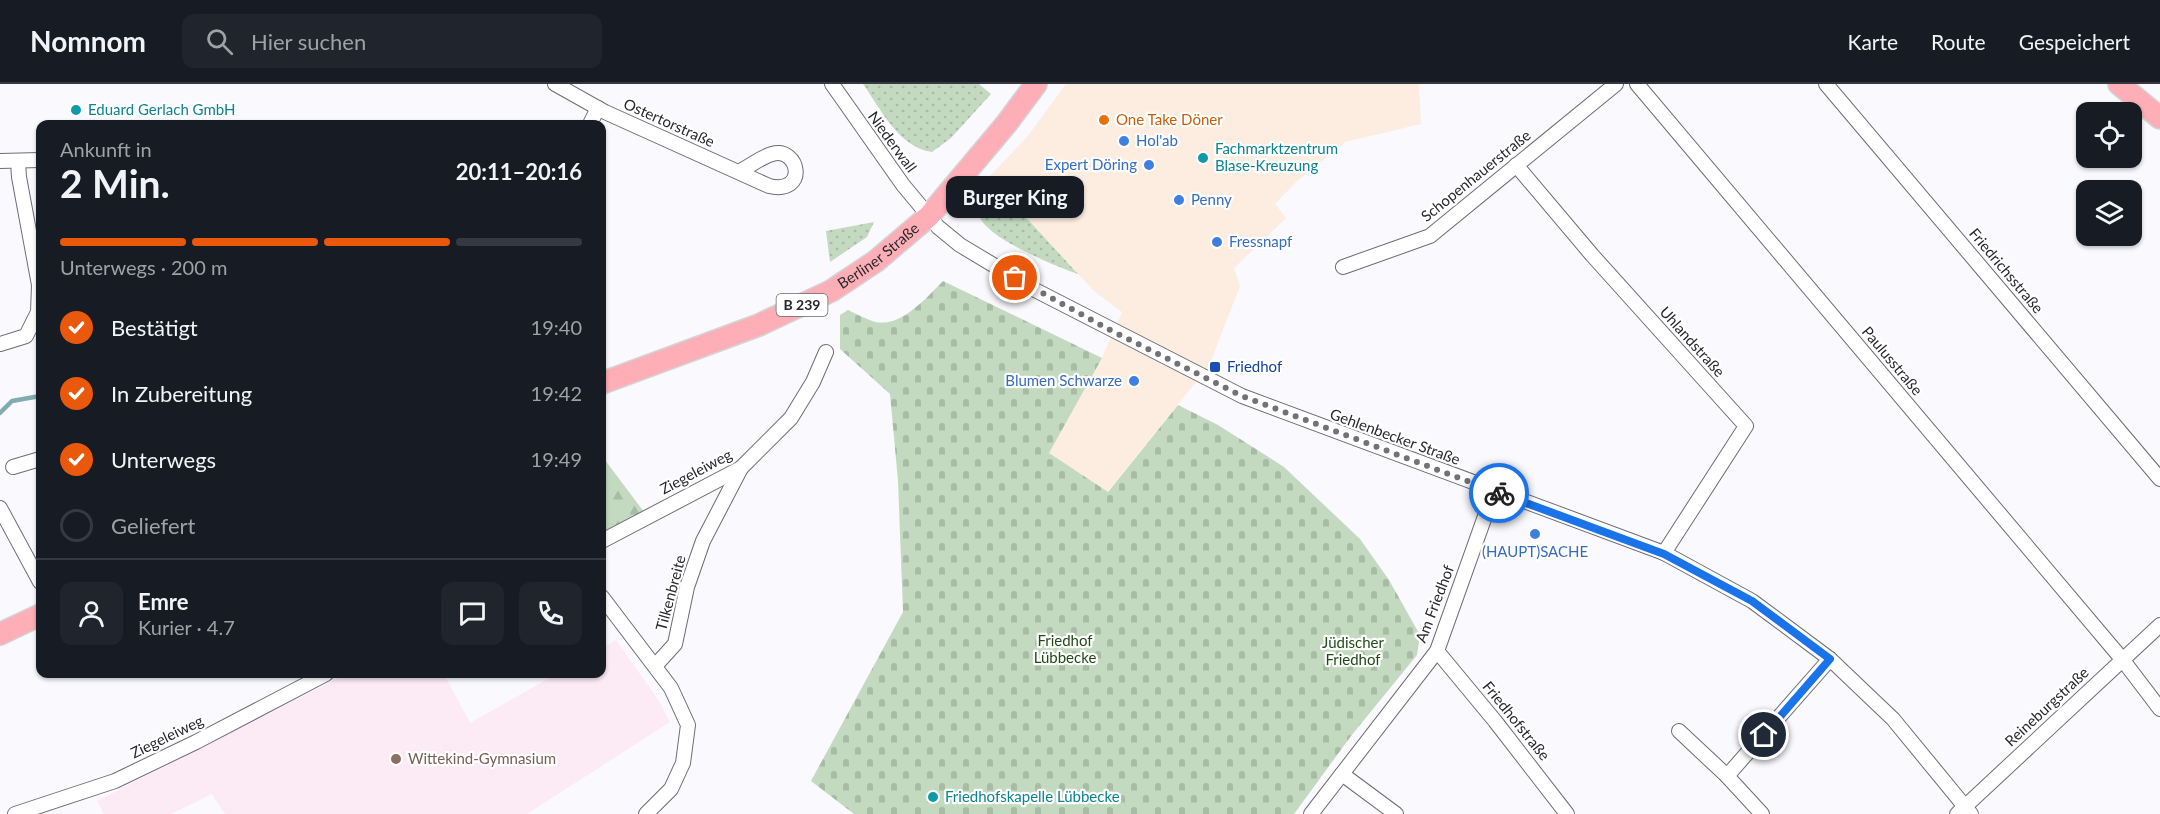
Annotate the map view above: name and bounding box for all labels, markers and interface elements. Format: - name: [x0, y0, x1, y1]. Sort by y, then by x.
- search box: [182, 14, 602, 68]
- text: Nomnom: [30, 24, 146, 58]
- icon: search: [203, 25, 236, 58]
- text: Hier suchen: [251, 28, 366, 55]
- text: Karte: [1848, 29, 1898, 54]
- text: Route: [1931, 29, 1986, 54]
- text: Gespeichert: [2019, 29, 2130, 54]
- street label: Ostertorstraße: [621, 94, 718, 150]
- place label: Eduard Gerlach GmbH: [88, 100, 235, 118]
- map controls: [2076, 102, 2142, 246]
- button: locate: [2076, 102, 2142, 168]
- marker: Eduard Gerlach GmbH: [69, 103, 83, 117]
- street label: Niederwall: [865, 107, 921, 175]
- place label: One Take Döner: [1116, 110, 1223, 128]
- marker: One Take Döner: [1097, 113, 1111, 127]
- street label: Schopenhauerstraße: [1417, 126, 1534, 225]
- place label: Hol'ab: [1136, 131, 1178, 149]
- marker: Hol'ab: [1117, 134, 1131, 148]
- text: Ankunft in: [60, 137, 152, 161]
- place label: Fachmarktzentrum Blase-Kreuzung: [1215, 139, 1338, 174]
- marker: Fachmarktzentrum Blase-Kreuzung: [1196, 151, 1210, 165]
- place label: Expert Döring: [1045, 155, 1137, 173]
- text: 20:11–20:16: [456, 158, 582, 185]
- marker: Expert Döring: [1142, 158, 1156, 172]
- text: 2 Min.: [60, 160, 170, 206]
- callout: Burger King: [946, 176, 1084, 218]
- button: layers: [2076, 180, 2142, 246]
- text: Burger King: [962, 185, 1068, 209]
- place label: Penny: [1191, 190, 1232, 208]
- marker: Penny: [1172, 193, 1186, 207]
- street label: Berliner Straße: [834, 218, 922, 292]
- street label: Friedrichsstraße: [1966, 224, 2048, 317]
- place label: Fressnapf: [1229, 232, 1293, 250]
- marker: Fressnapf: [1210, 235, 1224, 249]
- pin: [989, 252, 1040, 303]
- text: Unterwegs · 200 m: [60, 255, 227, 279]
- icon: bag: [998, 261, 1031, 294]
- road number: B 239: [776, 294, 828, 316]
- street label: Uhlandstraße: [1657, 302, 1729, 380]
- icon: check: [60, 311, 93, 344]
- text: Bestätigt: [111, 314, 198, 341]
- text: 19:40: [531, 315, 582, 339]
- street label: Paulusstraße: [1859, 322, 1927, 398]
- place label: Friedhof: [1227, 357, 1283, 375]
- marker: Friedhof: [1208, 360, 1222, 374]
- place label: Blumen Schwarze: [1005, 371, 1122, 389]
- marker: Blumen Schwarze: [1127, 374, 1141, 388]
- icon: check: [60, 377, 93, 410]
- text: In Zubereitung: [111, 380, 252, 407]
- text: 19:42: [531, 381, 582, 405]
- street label: Gehlenbecker Straße: [1328, 404, 1463, 468]
- icon: check: [60, 443, 93, 476]
- street label: Ziegeleiweg: [657, 445, 735, 498]
- text: Unterwegs: [111, 446, 216, 473]
- text: 19:49: [531, 447, 582, 471]
- courier: [1469, 463, 1529, 523]
- icon: bike: [1483, 477, 1516, 510]
- text: Geliefert: [111, 512, 195, 539]
- marker: (HAUPT)SACHE: [1528, 527, 1542, 541]
- place label: (HAUPT)SACHE: [1482, 542, 1588, 560]
- street label: Tilkenbreite: [651, 553, 689, 633]
- street label: Am Friedhof: [1411, 562, 1457, 645]
- button: person: [60, 582, 123, 645]
- button: chat: [441, 582, 504, 645]
- button: phone: [519, 582, 582, 645]
- text: Emre: [138, 588, 188, 615]
- text: Kurier · 4.7: [138, 615, 235, 639]
- park label: Friedhof Lübbecke: [1034, 631, 1096, 666]
- park label: Jüdischer Friedhof: [1322, 633, 1384, 668]
- street label: Reineburgstraße: [2001, 663, 2092, 750]
- street label: Friedhofstraße: [1479, 677, 1554, 764]
- pin: [1738, 709, 1789, 760]
- street label: Ziegeleiweg: [127, 711, 206, 761]
- icon: home: [1747, 718, 1780, 751]
- place label: Wittekind-Gymnasium: [408, 749, 556, 767]
- marker: Wittekind-Gymnasium: [389, 752, 403, 766]
- place label: Friedhofskapelle Lübbecke: [945, 787, 1120, 805]
- marker: Friedhofskapelle Lübbecke: [926, 790, 940, 804]

